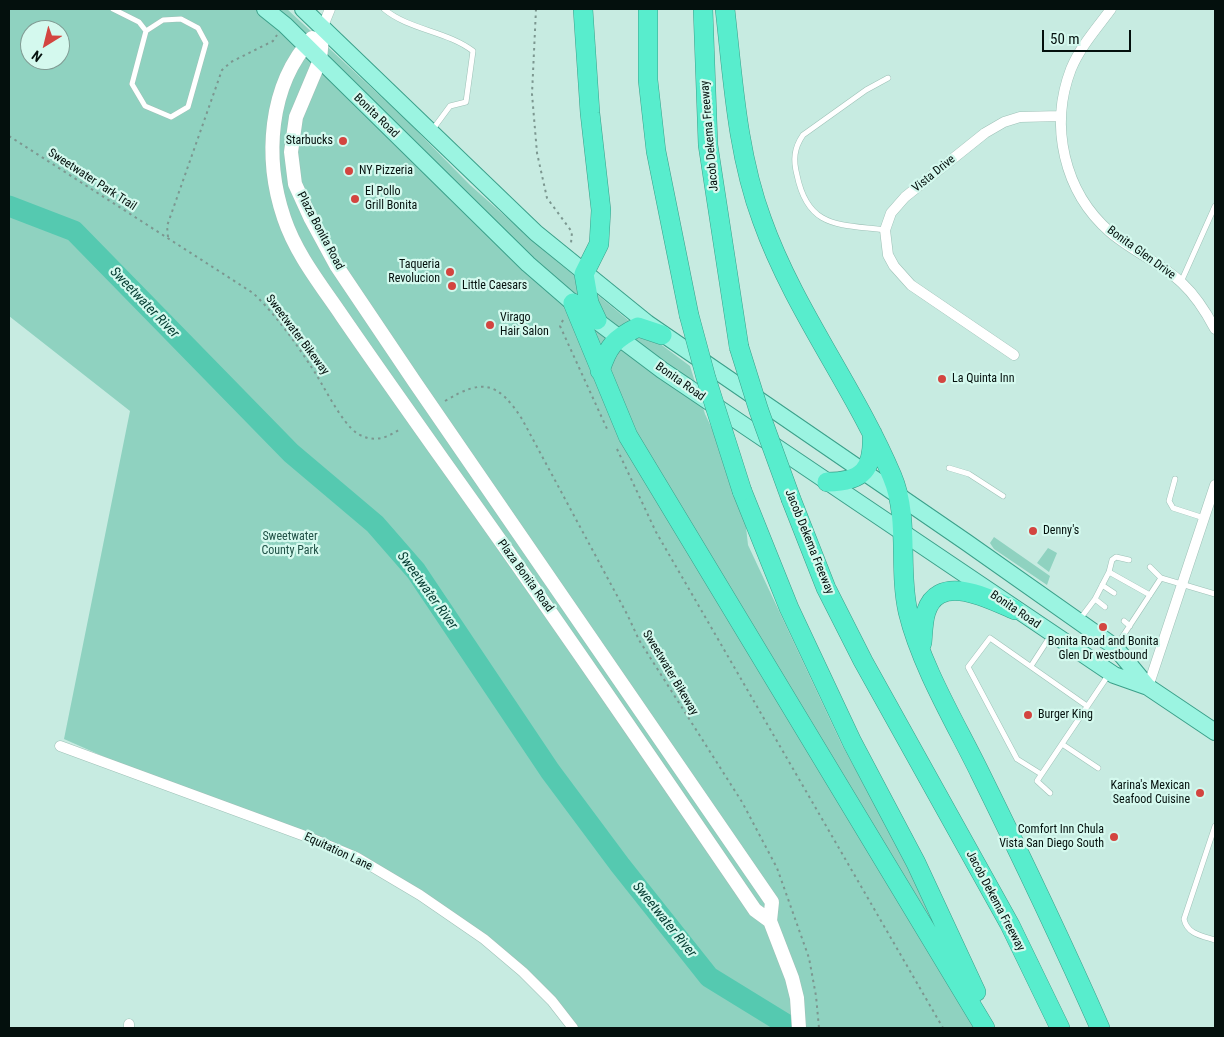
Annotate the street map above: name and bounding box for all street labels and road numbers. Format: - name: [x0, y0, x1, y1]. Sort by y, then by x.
- street label: Jacob Dekema Freeway: [698, 80, 722, 192]
- street label: Bonita Road: [350, 91, 402, 141]
- street label: Sweetwater Park Trail: [45, 146, 139, 214]
- street label: Vista Drive: [910, 152, 958, 196]
- street label: Plaza Bonita Road: [293, 190, 347, 272]
- street label: Bonita Glen Drive: [1104, 223, 1178, 283]
- street label: Sweetwater Bikeway: [262, 292, 332, 378]
- street label: Bonita Road: [652, 360, 708, 404]
- street label: Jacob Dekema Freeway: [781, 488, 837, 596]
- street label: Plaza Bonita Road: [494, 537, 556, 615]
- street label: Bonita Road: [987, 588, 1043, 632]
- street label: Sweetwater Bikeway: [639, 628, 701, 718]
- street label: Equitation Lane: [302, 830, 374, 874]
- street label: Jacob Dekema Freeway: [962, 848, 1028, 954]

